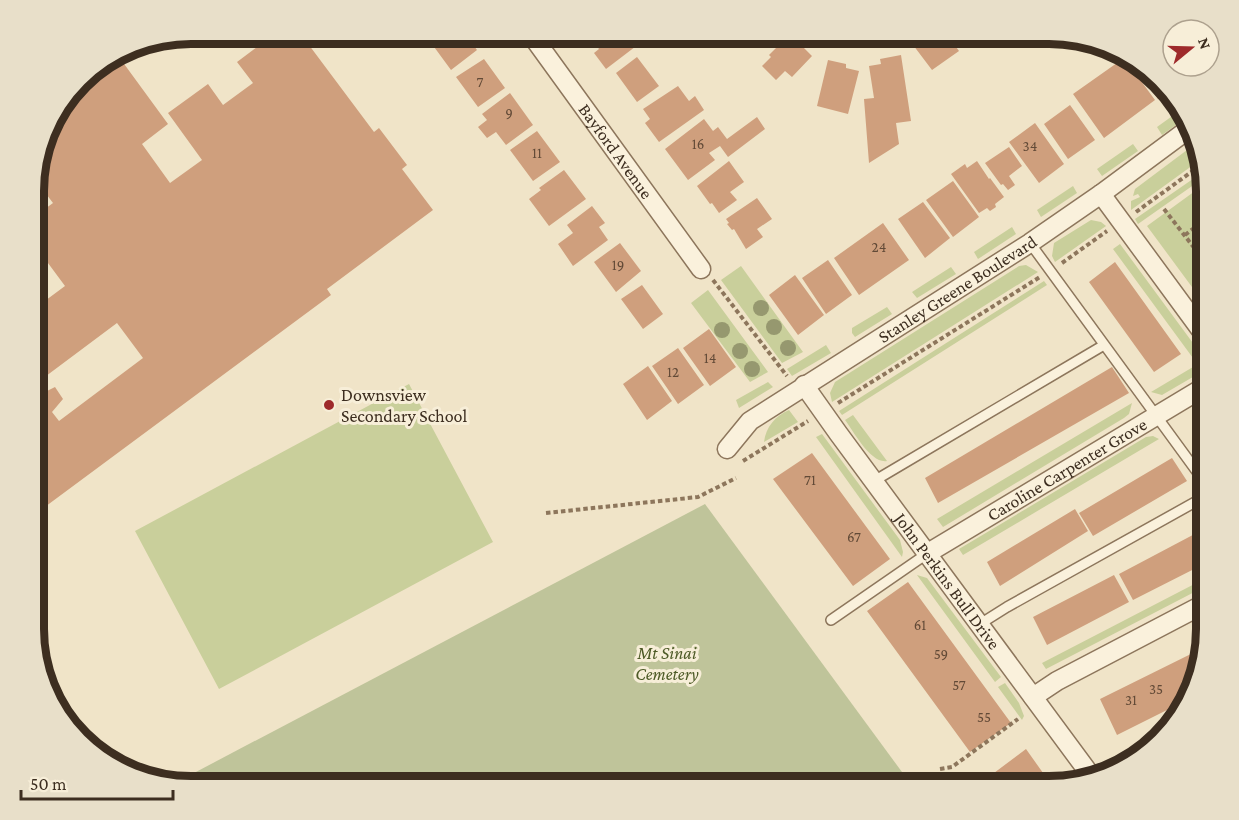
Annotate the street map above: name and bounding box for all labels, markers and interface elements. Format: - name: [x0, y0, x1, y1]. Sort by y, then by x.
- north arrow: [1161, 18, 1221, 78]
- text: N: [1195, 35, 1215, 51]
- house number: 7: [477, 74, 484, 90]
- street label: Bayford Avenue: [575, 100, 657, 203]
- house number: 9: [505, 105, 513, 121]
- house number: 16: [692, 136, 704, 152]
- house number: 34: [1023, 138, 1037, 154]
- house number: 11: [532, 145, 542, 161]
- street label: Stanley Greene Boulevard: [874, 231, 1041, 347]
- house number: 24: [872, 239, 886, 255]
- house number: 19: [612, 257, 624, 273]
- house number: 14: [704, 350, 716, 366]
- house number: 12: [667, 364, 679, 380]
- place label: Downsview Secondary School: [341, 385, 468, 426]
- marker: Downsview Secondary School: [322, 398, 336, 412]
- street label: Caroline Carpenter Grove: [983, 414, 1150, 525]
- house number: 71: [804, 472, 816, 488]
- street label: John Perkins Bull Drive: [889, 507, 1004, 653]
- house number: 67: [847, 529, 861, 545]
- house number: 61: [914, 617, 926, 633]
- park label: Mt Sinai Cemetery: [635, 643, 699, 684]
- house number: 59: [934, 646, 948, 662]
- house number: 57: [952, 677, 966, 693]
- house number: 35: [1149, 681, 1163, 697]
- house number: 31: [1125, 692, 1137, 708]
- house number: 55: [977, 709, 991, 725]
- scale bar: [21, 763, 172, 801]
- text: 50 m: [30, 774, 67, 794]

